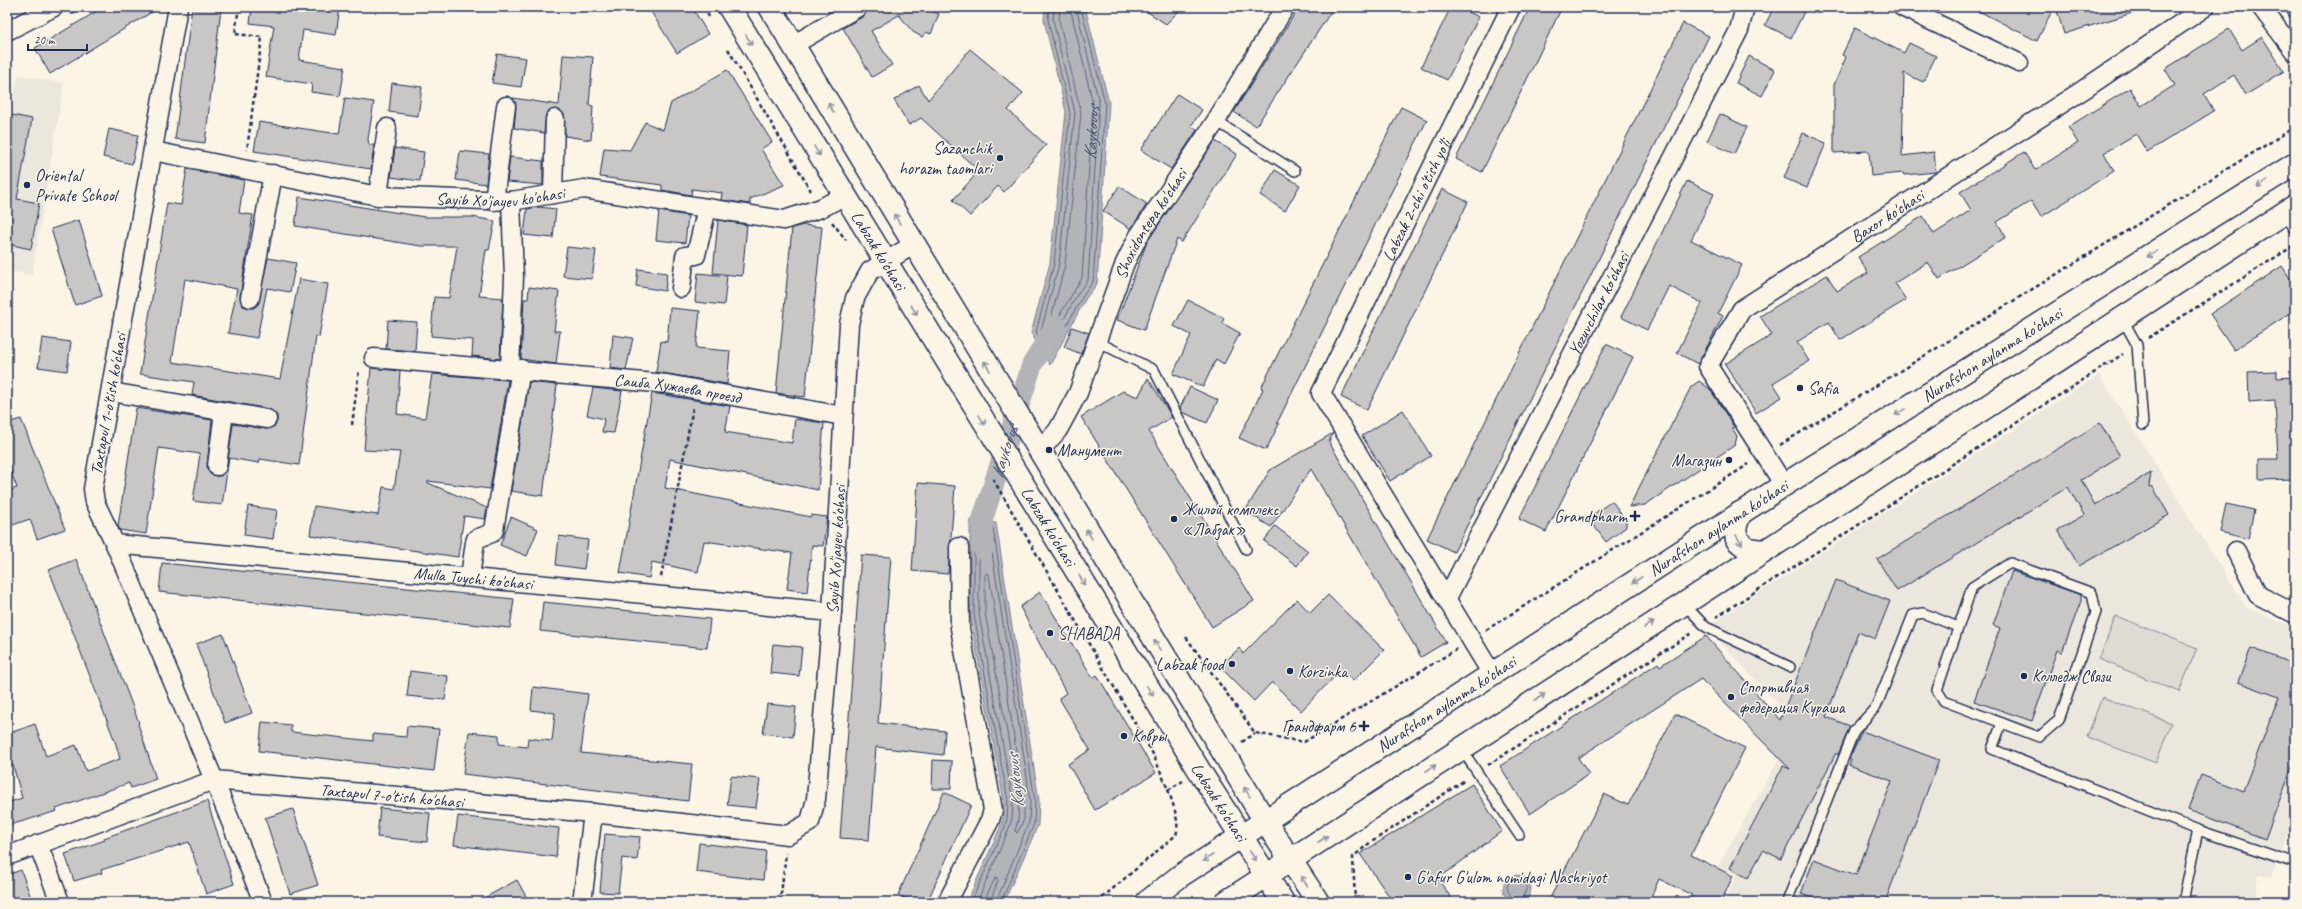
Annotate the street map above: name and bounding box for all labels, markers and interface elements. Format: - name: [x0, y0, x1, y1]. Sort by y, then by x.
- scale bar: [28, 26, 87, 52]
- text: 20 m: [34, 32, 56, 48]
- one-way arrow: [745, 34, 753, 45]
- water label: Kaykovus: [1079, 101, 1104, 160]
- one-way arrow: [826, 102, 834, 114]
- street label: Labzak 2-chi o'tish yo'li: [1378, 134, 1456, 265]
- place label: Sazanchik horazm taomlari: [899, 138, 995, 179]
- one-way arrow: [813, 145, 821, 157]
- marker: Sazanchik horazm taomlari: [995, 153, 1005, 163]
- street label: Shoxidontepa ko'chasi: [1110, 164, 1193, 282]
- place label: Oriental Private School: [35, 165, 120, 206]
- marker: Oriental Private School: [22, 180, 32, 190]
- one-way arrow: [2256, 181, 2268, 189]
- street label: Sayib Xo'jayev ko'chasi: [436, 182, 568, 212]
- street label: Baxor ko'chasi: [1847, 184, 1929, 247]
- street label: Labzak ko'chasi: [846, 207, 912, 296]
- one-way arrow: [893, 213, 901, 225]
- street label: Yozuvchilar ko'chasi: [1564, 247, 1635, 359]
- one-way arrow: [2146, 250, 2158, 258]
- street label: Nurafshon aylanma ko'chasi: [1918, 302, 2068, 407]
- one-way arrow: [910, 304, 918, 315]
- street label: Taxtapul 1-o'tish ko'chasi: [86, 330, 132, 477]
- one-way arrow: [982, 360, 990, 372]
- street label: Саиба Хужаева проезд: [613, 369, 744, 409]
- place label: Safia: [1808, 378, 1839, 399]
- marker: Safia: [1795, 383, 1805, 393]
- one-way arrow: [1894, 409, 1906, 417]
- one-way arrow: [979, 414, 987, 426]
- water label: Kaykovus: [986, 419, 1024, 480]
- place label: Манумент: [1057, 440, 1122, 461]
- marker: Манумент: [1044, 445, 1054, 455]
- place label: Магазин: [1671, 450, 1723, 472]
- marker: Магазин: [1724, 455, 1734, 465]
- street label: Nurafshon aylanma ko'chasi: [1645, 474, 1793, 581]
- street label: Sayib Xo'jayev ko'chasi: [822, 482, 851, 614]
- street label: Labzak ko'chasi: [1016, 483, 1082, 572]
- place label: Жилой комплекс «Лабзак»: [1182, 499, 1279, 541]
- place label: Grandpharm: [1554, 506, 1628, 527]
- marker: Grandpharm: [1630, 511, 1640, 521]
- marker: Жилой комплекс «Лабзак»: [1169, 514, 1179, 524]
- one-way arrow: [1085, 528, 1093, 540]
- one-way arrow: [1736, 534, 1744, 546]
- street label: Mulla Tuychi ko'chasi: [413, 562, 536, 595]
- one-way arrow: [1077, 575, 1086, 586]
- one-way arrow: [1632, 576, 1643, 584]
- one-way arrow: [1643, 621, 1655, 629]
- place label: SHABADA: [1058, 623, 1120, 644]
- marker: SHABADA: [1045, 628, 1055, 638]
- one-way arrow: [1153, 639, 1161, 651]
- street label: Nurafshon aylanma ko'chasi: [1373, 650, 1521, 757]
- place label: Labzak food: [1156, 654, 1227, 675]
- marker: Labzak food: [1227, 659, 1237, 669]
- place label: Korzinka: [1298, 661, 1349, 682]
- marker: Korzinka: [1285, 666, 1295, 676]
- place label: Колледж Связи: [2032, 666, 2112, 687]
- marker: Колледж Связи: [2019, 671, 2029, 681]
- place label: Спортивная федерация Кураша: [1739, 677, 1846, 718]
- one-way arrow: [1146, 685, 1154, 696]
- marker: Спортивная федерация Кураша: [1726, 692, 1736, 702]
- one-way arrow: [1534, 693, 1545, 701]
- place label: Грандфарм 6: [1282, 716, 1357, 737]
- marker: Грандфарм 6: [1359, 721, 1369, 731]
- place label: Ковры: [1132, 726, 1168, 747]
- marker: Ковры: [1119, 731, 1129, 741]
- water label: Kaykovus: [1001, 749, 1029, 809]
- street label: Labzak ko'chasi: [1186, 759, 1253, 847]
- one-way arrow: [1426, 764, 1437, 772]
- street label: Taxtapul 7-o'tish ko'chasi: [319, 779, 466, 813]
- one-way arrow: [1242, 786, 1250, 798]
- one-way arrow: [1317, 835, 1328, 843]
- one-way arrow: [1249, 851, 1257, 862]
- one-way arrow: [1203, 854, 1214, 862]
- place label: G'afur G'ulom nomidagi Nashriyot: [1416, 867, 1609, 888]
- marker: G'afur G'ulom nomidagi Nashriyot: [1403, 872, 1413, 882]
- one-way arrow: [1300, 876, 1308, 887]

